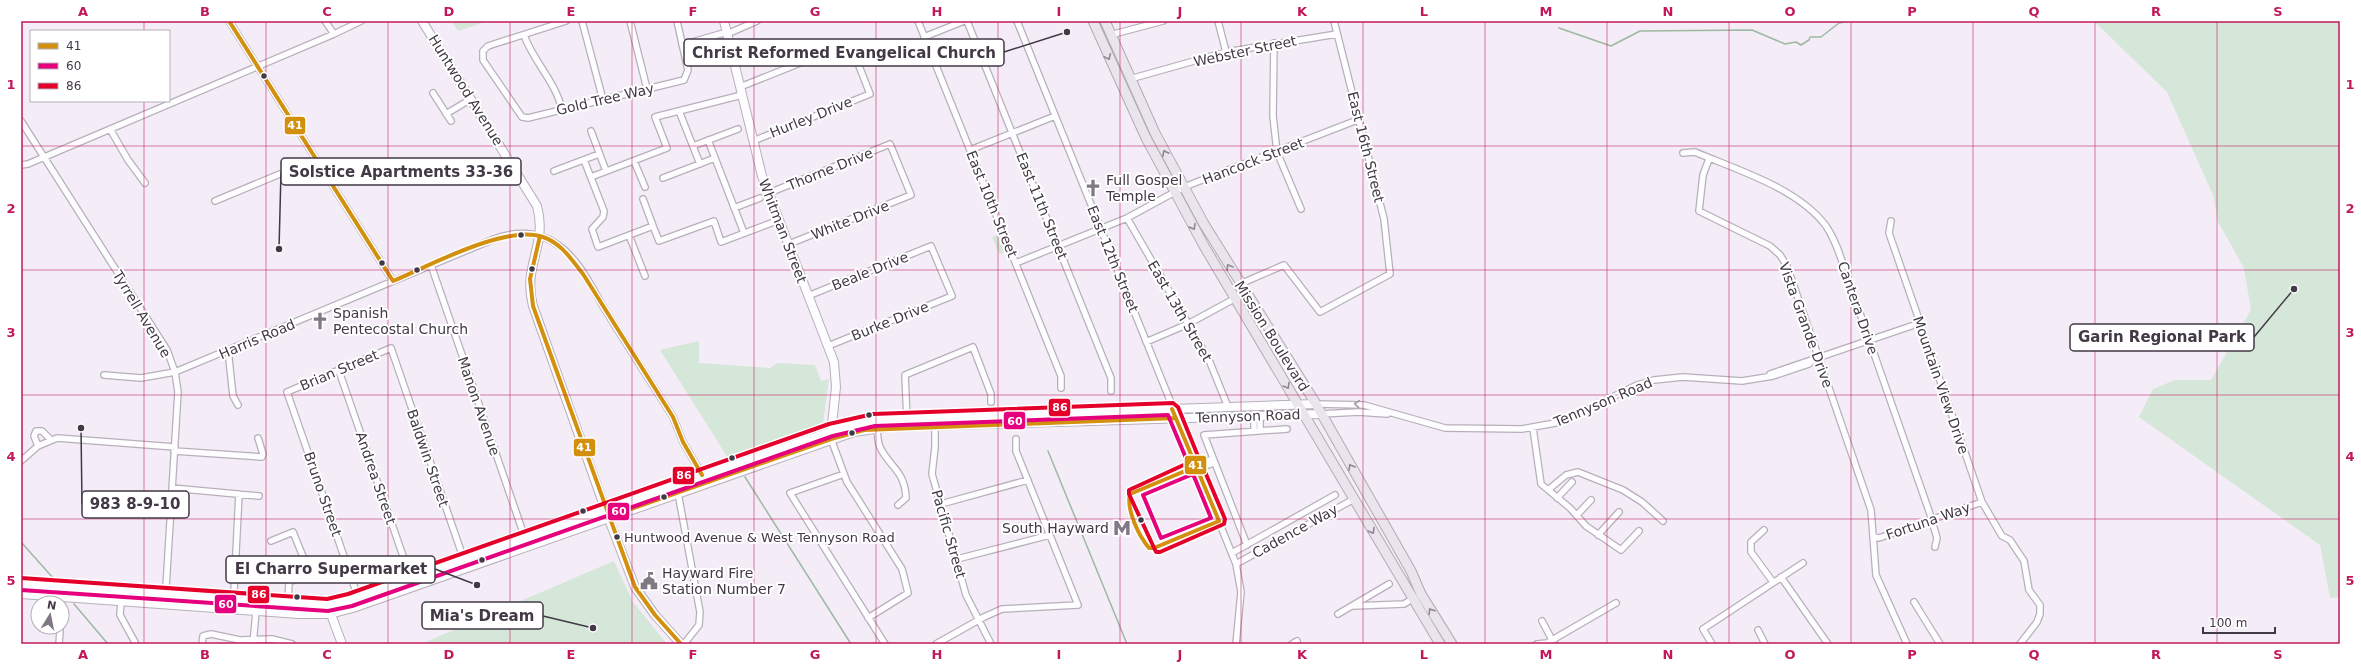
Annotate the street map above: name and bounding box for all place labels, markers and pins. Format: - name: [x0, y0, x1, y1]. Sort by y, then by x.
- callout: Christ Reformed Evangelical Church: [684, 39, 1004, 66]
- unlabelled marker: [259, 71, 269, 81]
- callout: Solstice Apartments 33-36: [281, 158, 521, 185]
- place label: Full Gospel Temple: [1105, 172, 1183, 204]
- church icon: Full Gospel Temple: [1083, 178, 1103, 198]
- unlabelled marker: [516, 230, 526, 240]
- unlabelled marker: [377, 258, 387, 268]
- unlabelled marker: [527, 264, 537, 274]
- unlabelled marker: [412, 265, 422, 275]
- place label: Spanish Pentecostal Church: [333, 305, 468, 337]
- church icon: Spanish Pentecostal Church: [310, 311, 330, 331]
- callout: Garin Regional Park: [2070, 324, 2254, 351]
- unlabelled marker: [864, 410, 874, 420]
- unlabelled marker: [847, 428, 857, 438]
- unlabelled marker: [727, 453, 737, 463]
- callout: 983 8-9-10: [82, 491, 189, 518]
- unlabelled marker: [659, 492, 669, 502]
- unlabelled marker: [578, 506, 588, 516]
- unlabelled marker: [1136, 515, 1146, 525]
- metro station icon: South Hayward: [1112, 518, 1132, 538]
- place label: South Hayward: [1002, 520, 1109, 536]
- place label: Huntwood Avenue & West Tennyson Road: [624, 530, 895, 545]
- marker: Huntwood Avenue & West Tennyson Road: [612, 532, 622, 542]
- unlabelled marker: [477, 555, 487, 565]
- callout: El Charro Supermarket: [226, 556, 435, 583]
- place label: Hayward Fire Station Number 7: [662, 565, 786, 597]
- public building icon: Hayward Fire Station Number 7: [639, 571, 659, 591]
- unlabelled marker: [292, 592, 302, 602]
- callout: Mia's Dream: [422, 602, 543, 629]

